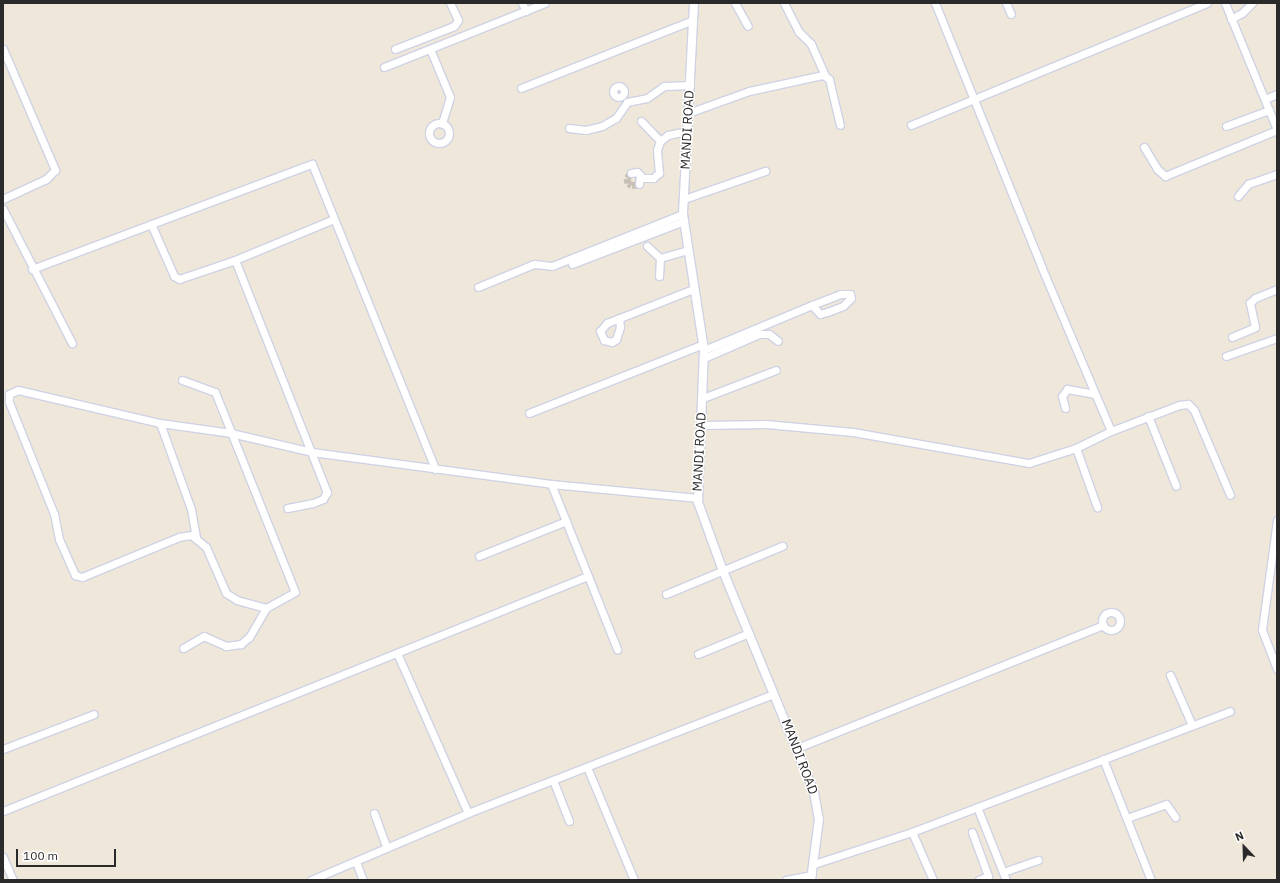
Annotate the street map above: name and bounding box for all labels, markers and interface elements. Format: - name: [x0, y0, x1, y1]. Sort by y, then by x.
- street label: MANDI ROAD: [678, 90, 698, 170]
- street label: MANDI ROAD: [690, 412, 710, 492]
- street label: MANDI ROAD: [778, 717, 820, 797]
- north arrow: [1224, 827, 1264, 867]
- text: N: [1233, 828, 1246, 844]
- scale bar: [18, 841, 118, 867]
- text: 100 m: [23, 848, 58, 863]

